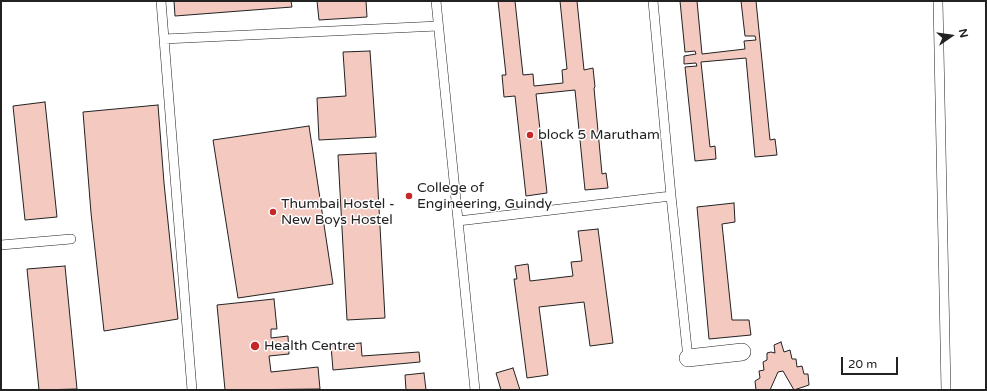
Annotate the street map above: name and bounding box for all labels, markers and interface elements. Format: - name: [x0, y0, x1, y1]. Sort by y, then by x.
- north arrow: [931, 16, 971, 56]
- text: N: [956, 27, 971, 39]
- place label: block 5 Marutham: [538, 127, 660, 143]
- marker: block 5 Marutham: [525, 130, 535, 140]
- place label: College of Engineering, Guindy: [417, 180, 552, 212]
- marker: College of Engineering, Guindy: [404, 191, 414, 201]
- place label: Thumbai Hostel - New Boys Hostel: [281, 196, 395, 228]
- marker: Thumbai Hostel - New Boys Hostel: [268, 207, 278, 217]
- place label: Health Centre: [264, 338, 355, 354]
- marker: Health Centre: [249, 340, 261, 352]
- scale bar: [843, 349, 900, 375]
- text: 20 m: [848, 357, 877, 371]

